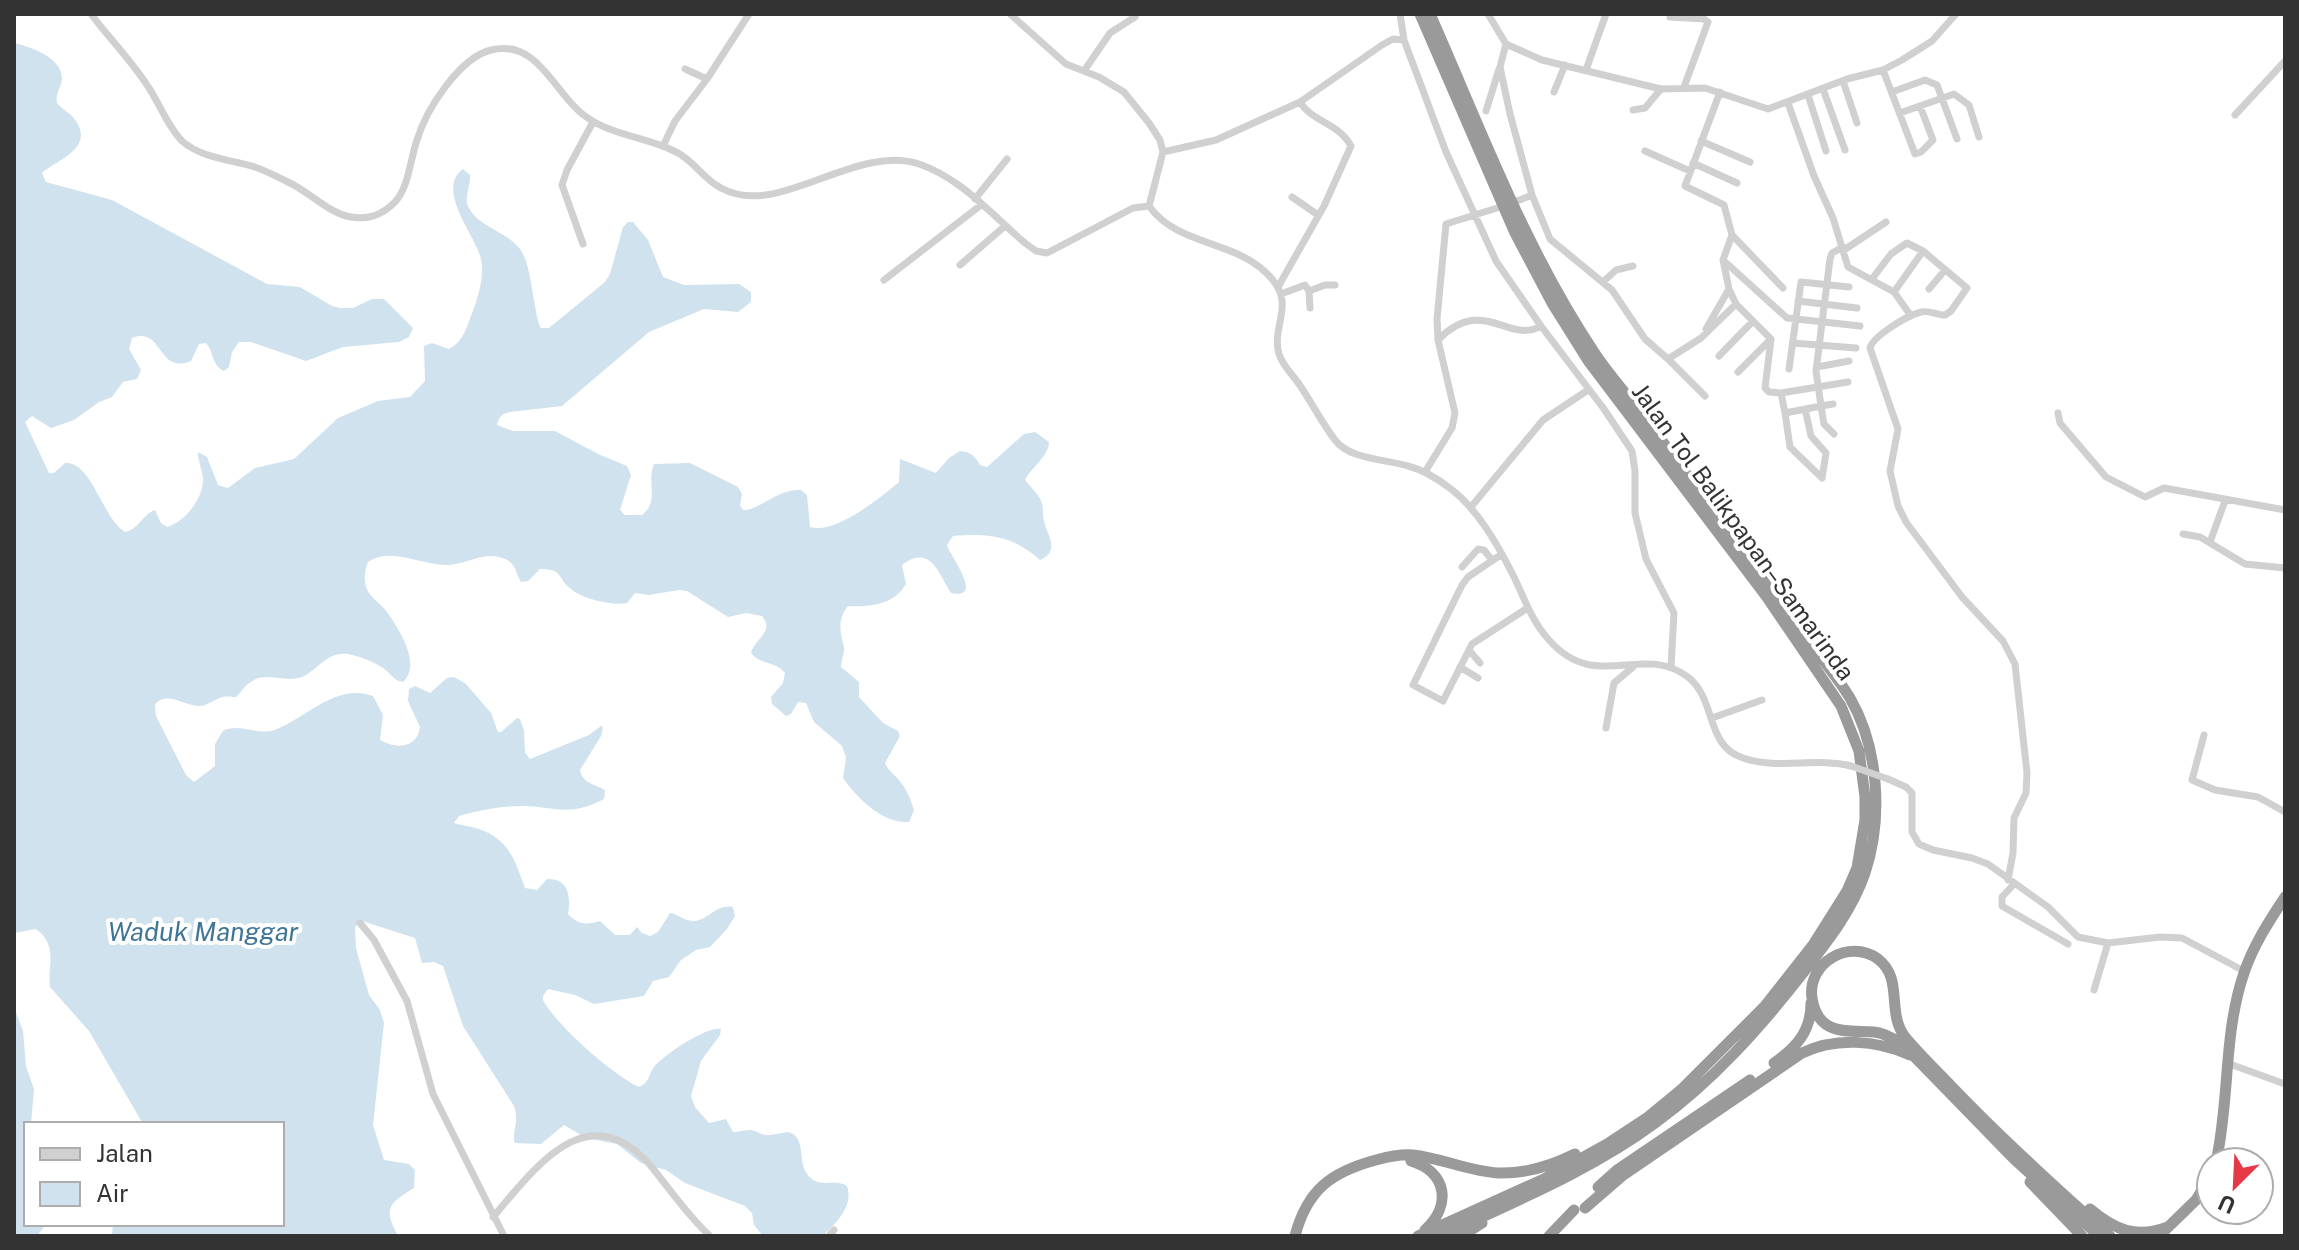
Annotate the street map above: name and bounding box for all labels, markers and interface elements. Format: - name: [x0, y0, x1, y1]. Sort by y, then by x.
- street label: Jalan Tol Balikpapan–Samarinda: [1627, 378, 1861, 685]
- water label: Waduk Manggar: [108, 916, 299, 947]
- legend: [24, 1122, 284, 1226]
- text: Jalan: [96, 1139, 153, 1167]
- north arrow: [2195, 1146, 2275, 1226]
- text: Air: [96, 1179, 129, 1207]
- text: U: [2214, 1189, 2239, 1219]

